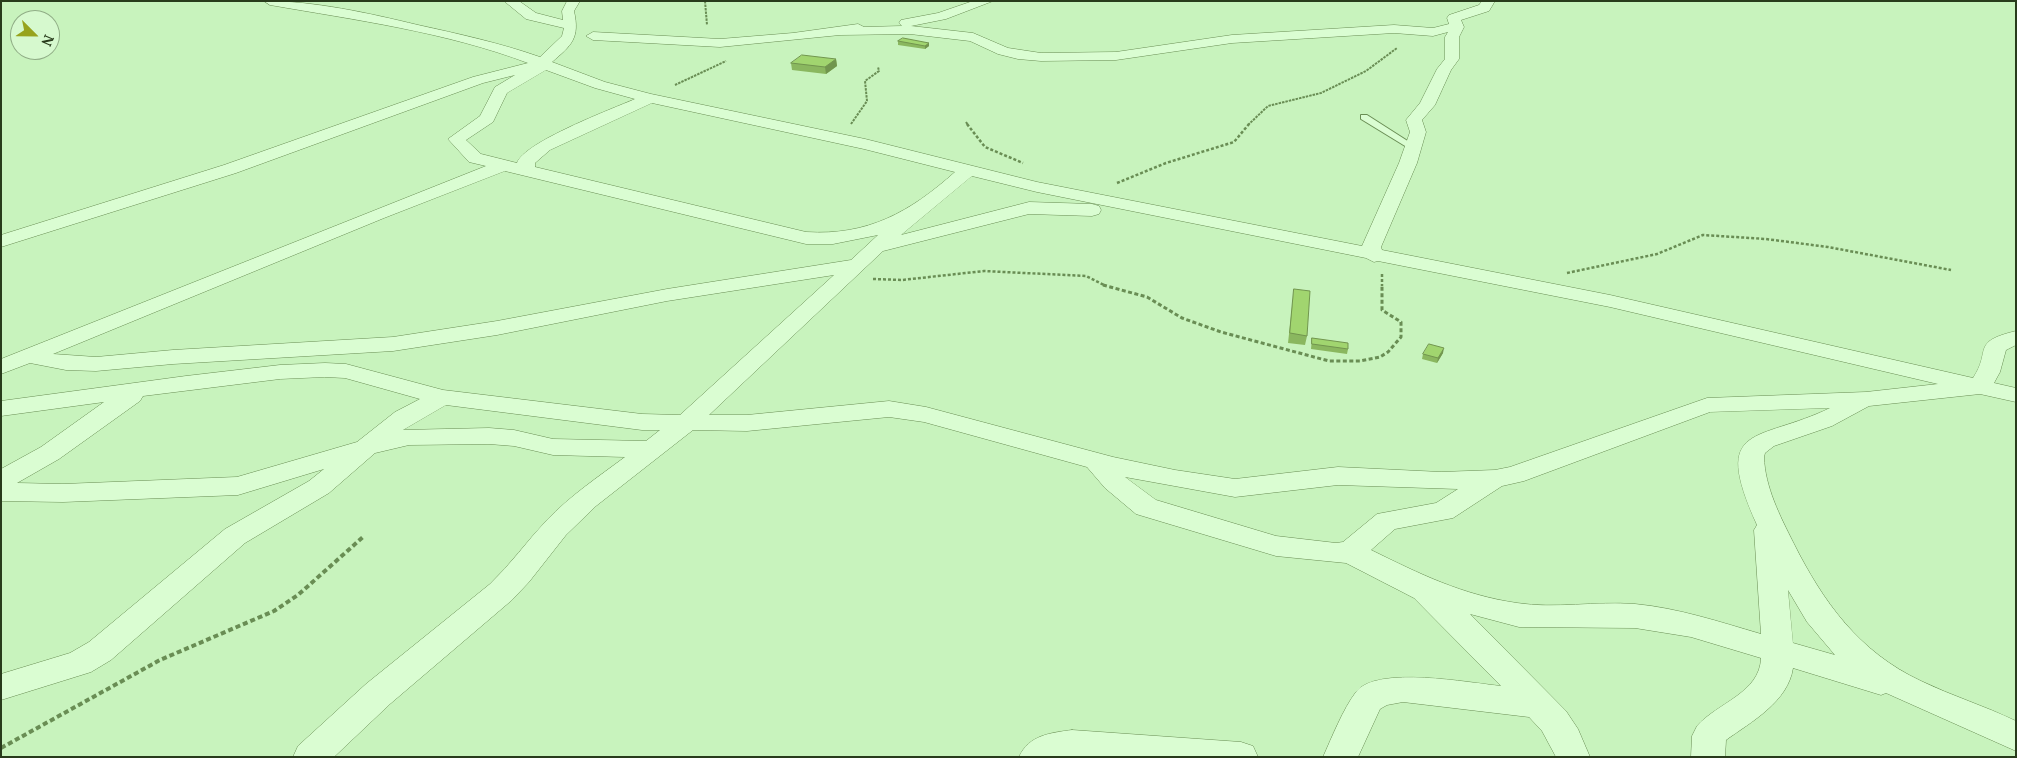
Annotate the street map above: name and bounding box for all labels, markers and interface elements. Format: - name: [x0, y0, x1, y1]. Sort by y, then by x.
- north arrow: [10, 10, 60, 60]
- text: N: [38, 32, 59, 49]

